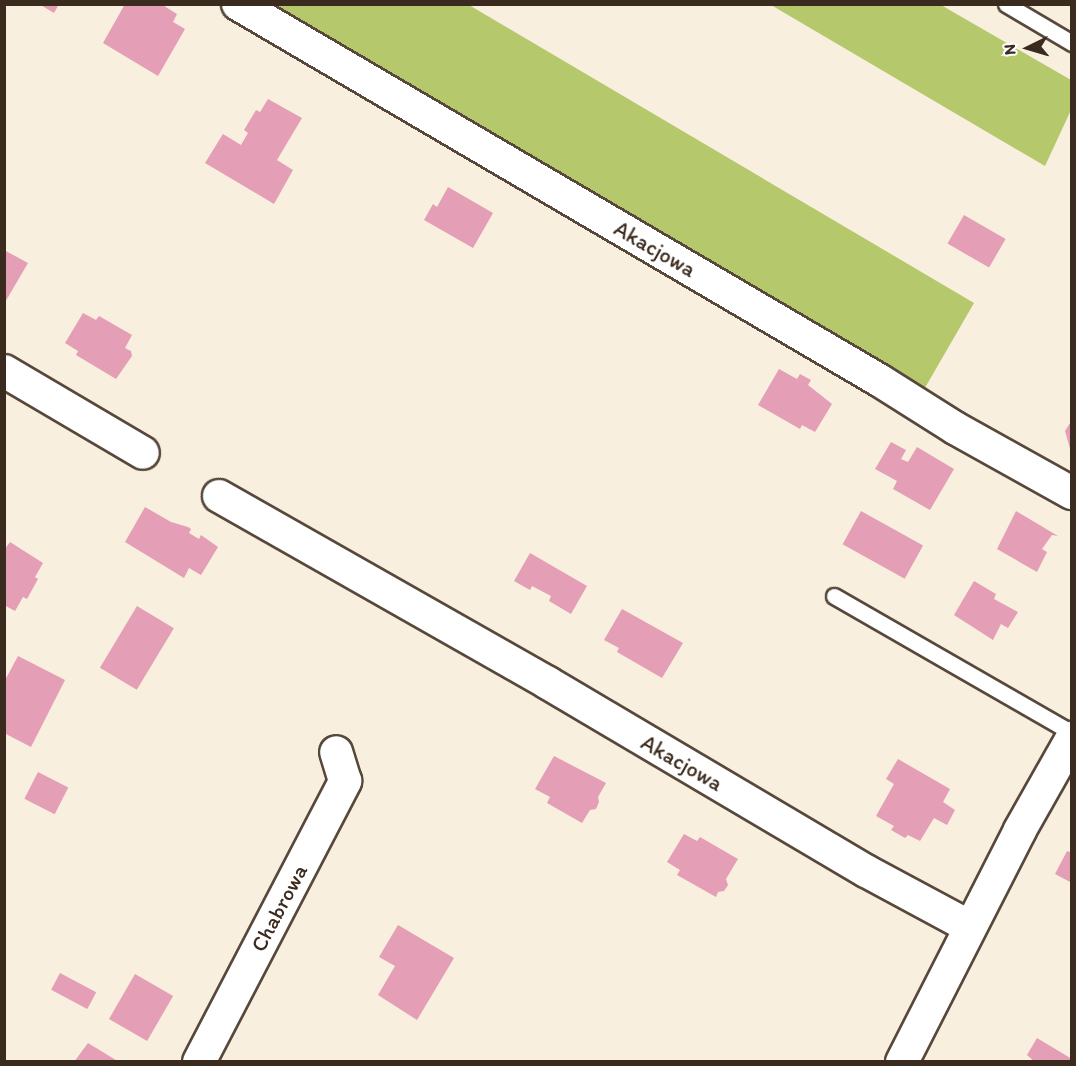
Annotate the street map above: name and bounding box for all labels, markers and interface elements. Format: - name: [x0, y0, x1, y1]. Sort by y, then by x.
- north arrow: [998, 18, 1058, 78]
- text: N: [1000, 43, 1020, 56]
- street label: Akacjowa: [609, 215, 701, 283]
- street label: Akacjowa: [636, 729, 728, 797]
- street label: Chabrowa: [245, 860, 313, 956]

